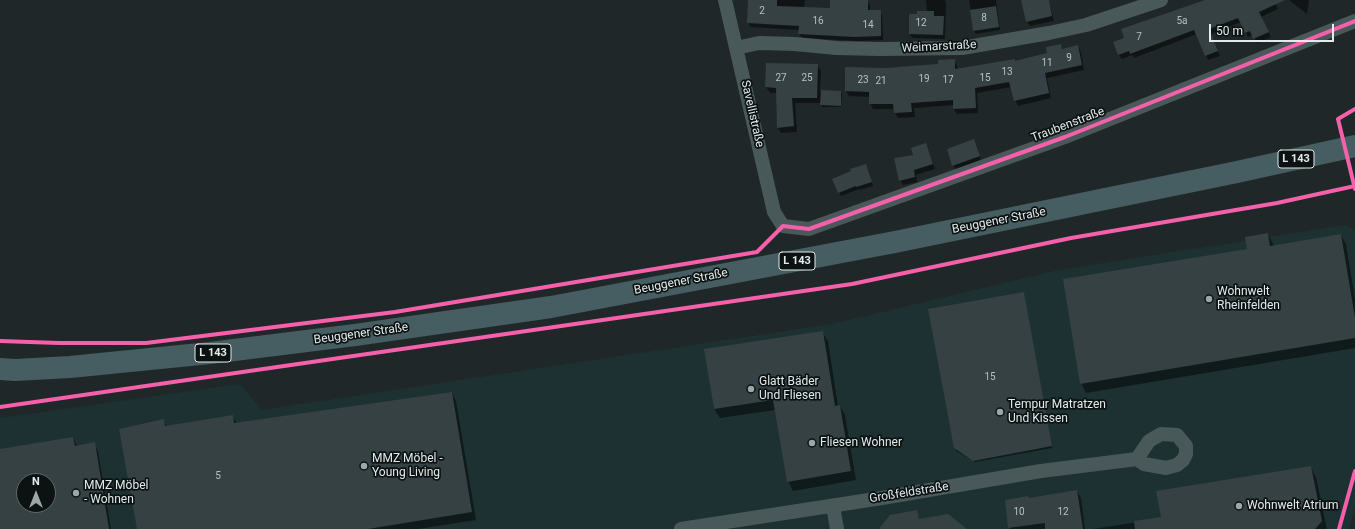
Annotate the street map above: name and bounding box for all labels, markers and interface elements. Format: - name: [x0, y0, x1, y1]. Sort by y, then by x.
- house number: 2: [759, 5, 765, 17]
- house number: 8: [981, 12, 987, 24]
- house number: 16: [812, 15, 824, 27]
- house number: 5a: [1176, 15, 1188, 27]
- scale bar: [1211, 16, 1336, 42]
- house number: 12: [915, 17, 927, 29]
- house number: 14: [862, 19, 874, 31]
- text: 50 m: [1216, 24, 1243, 38]
- house number: 7: [1136, 31, 1142, 43]
- street label: Weimarstraße: [901, 38, 977, 56]
- house number: 9: [1066, 52, 1072, 64]
- house number: 11: [1041, 57, 1053, 69]
- house number: 13: [1001, 66, 1013, 78]
- house number: 27: [775, 72, 787, 84]
- house number: 25: [801, 72, 813, 84]
- house number: 15: [979, 72, 991, 84]
- house number: 19: [918, 73, 930, 85]
- house number: 23: [857, 74, 869, 86]
- house number: 17: [942, 74, 954, 86]
- house number: 21: [875, 75, 887, 87]
- street label: Savellistraße: [737, 79, 767, 149]
- street label: Traubenstraße: [1029, 104, 1107, 146]
- road number: L 143: [1278, 150, 1314, 168]
- street label: Beuggener Straße: [951, 205, 1047, 237]
- road number: L 143: [779, 252, 815, 270]
- street label: Beuggener Straße: [633, 266, 729, 298]
- place label: Wohnwelt Rheinfelden: [1217, 285, 1280, 313]
- marker: Wohnwelt Rheinfelden: [1204, 294, 1214, 304]
- street label: Beuggener Straße: [313, 320, 409, 348]
- road number: L 143: [195, 344, 231, 362]
- house number: 15: [984, 371, 996, 383]
- place label: Glatt Bäder Und Fliesen: [759, 375, 821, 403]
- marker: Glatt Bäder Und Fliesen: [746, 384, 756, 394]
- place label: Tempur Matratzen Und Kissen: [1008, 398, 1106, 426]
- marker: Tempur Matratzen Und Kissen: [995, 407, 1005, 417]
- place label: Fliesen Wohner: [820, 436, 902, 450]
- marker: Fliesen Wohner: [807, 438, 817, 448]
- place label: MMZ Möbel - Young Living: [372, 452, 443, 480]
- marker: MMZ Möbel - Young Living: [359, 461, 369, 471]
- house number: 5: [215, 470, 221, 482]
- north arrow: [16, 473, 56, 513]
- text: N: [32, 475, 40, 488]
- place label: MMZ Möbel - Wohnen: [84, 479, 148, 507]
- street label: Großfeldstraße: [868, 480, 950, 506]
- marker: MMZ Möbel - Wohnen: [71, 488, 81, 498]
- place label: Wohnwelt Atrium: [1247, 499, 1339, 513]
- marker: Wohnwelt Atrium: [1234, 501, 1244, 511]
- house number: 10: [1013, 506, 1025, 518]
- house number: 12: [1057, 506, 1069, 518]

